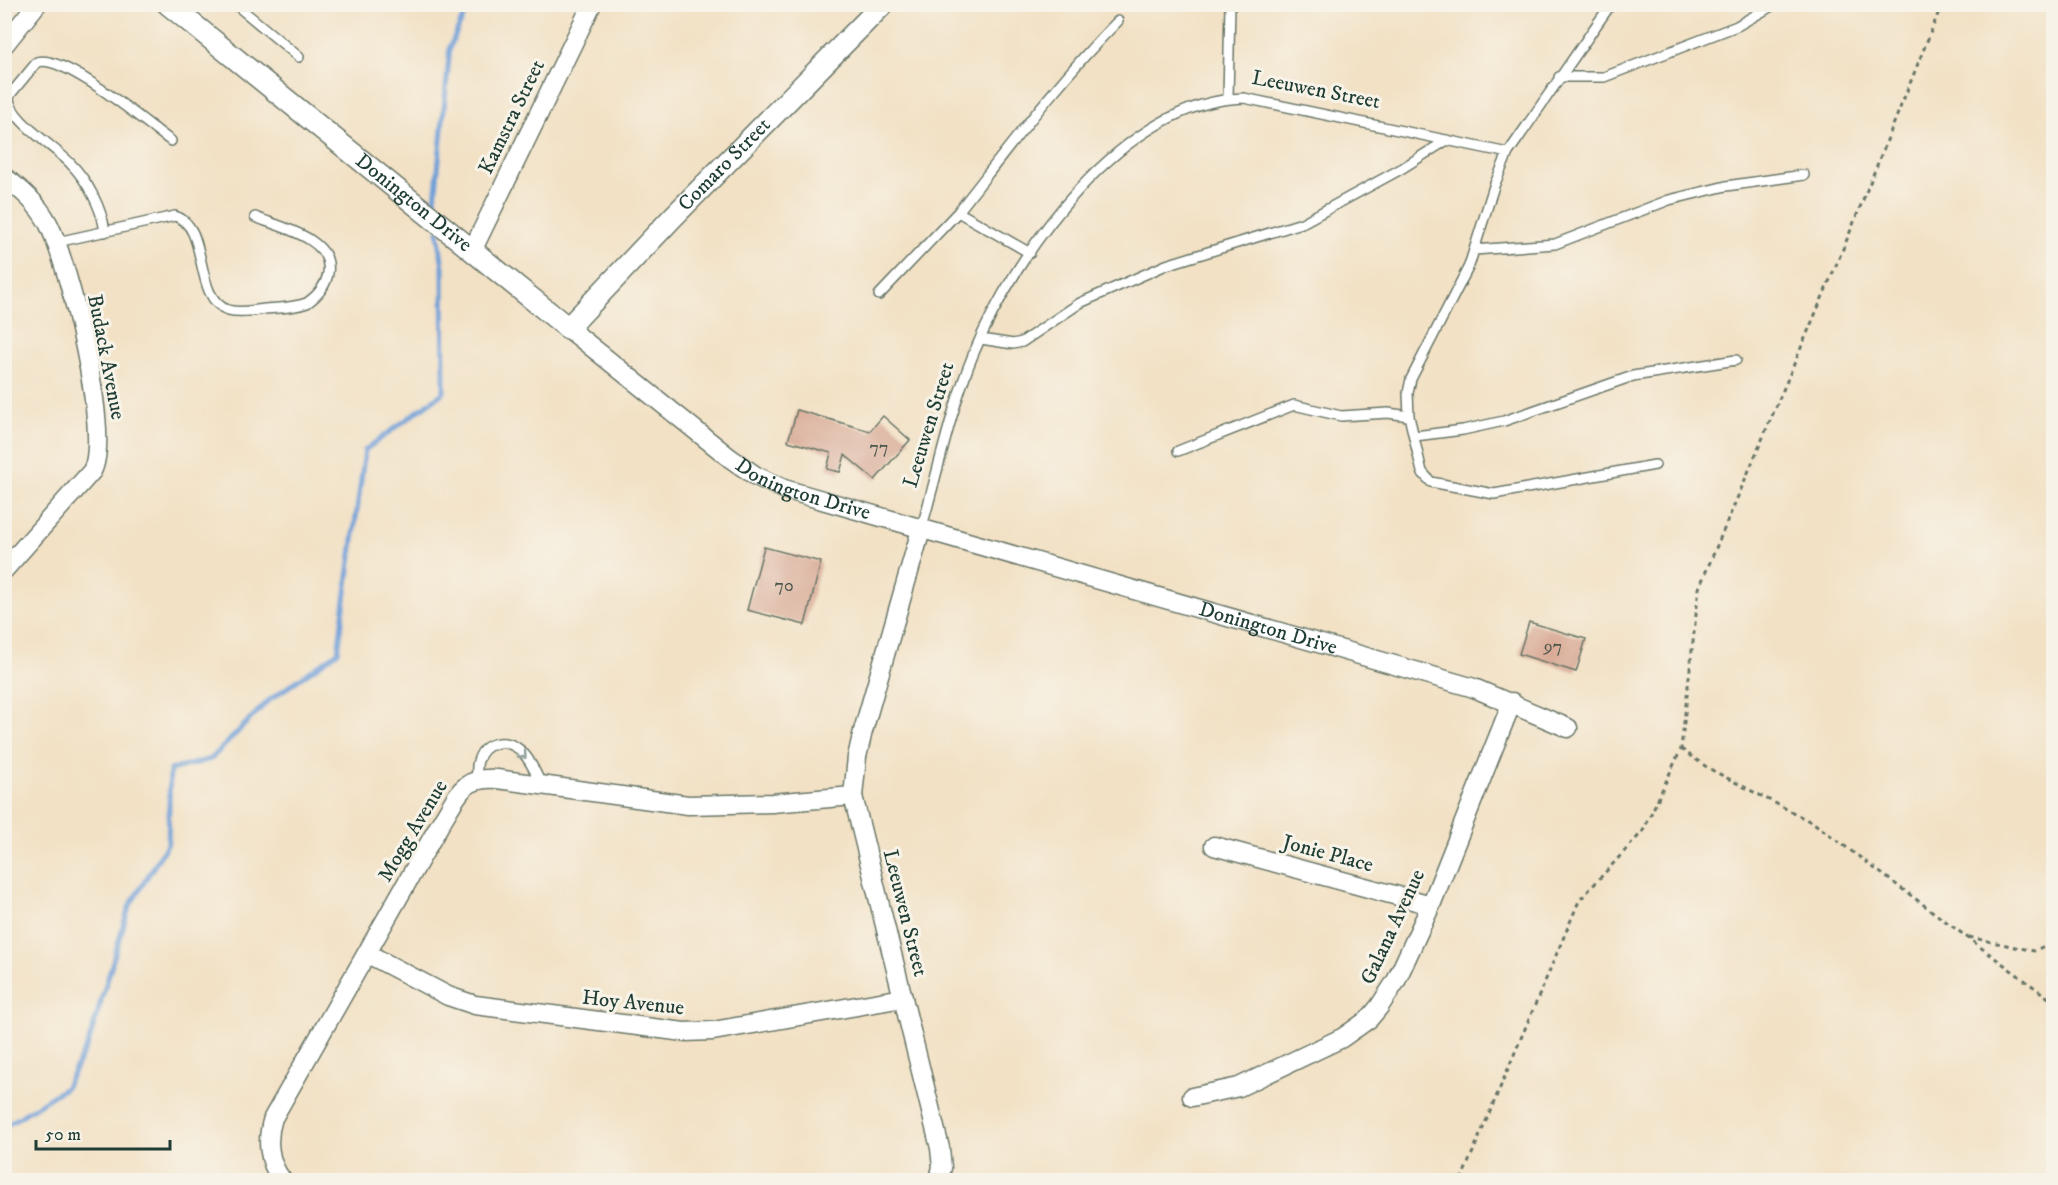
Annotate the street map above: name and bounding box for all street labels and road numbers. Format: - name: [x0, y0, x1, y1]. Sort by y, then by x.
- street label: Kamstra Street: [473, 55, 551, 178]
- street label: Leeuwen Street: [1250, 65, 1382, 115]
- street label: Comaro Street: [673, 112, 777, 217]
- street label: Donington Drive: [350, 148, 477, 258]
- street label: Budack Avenue: [81, 292, 131, 422]
- street label: Leeuwen Street: [898, 359, 960, 491]
- street label: Donington Drive: [730, 452, 874, 526]
- street label: Donington Drive: [1196, 596, 1341, 661]
- street label: Mogg Avenue: [372, 775, 454, 887]
- street label: Jonie Place: [1278, 829, 1376, 879]
- street label: Leeuwen Street: [877, 847, 933, 979]
- street label: Galana Avenue: [1355, 865, 1431, 989]
- street label: Hoy Avenue: [581, 985, 686, 1021]

